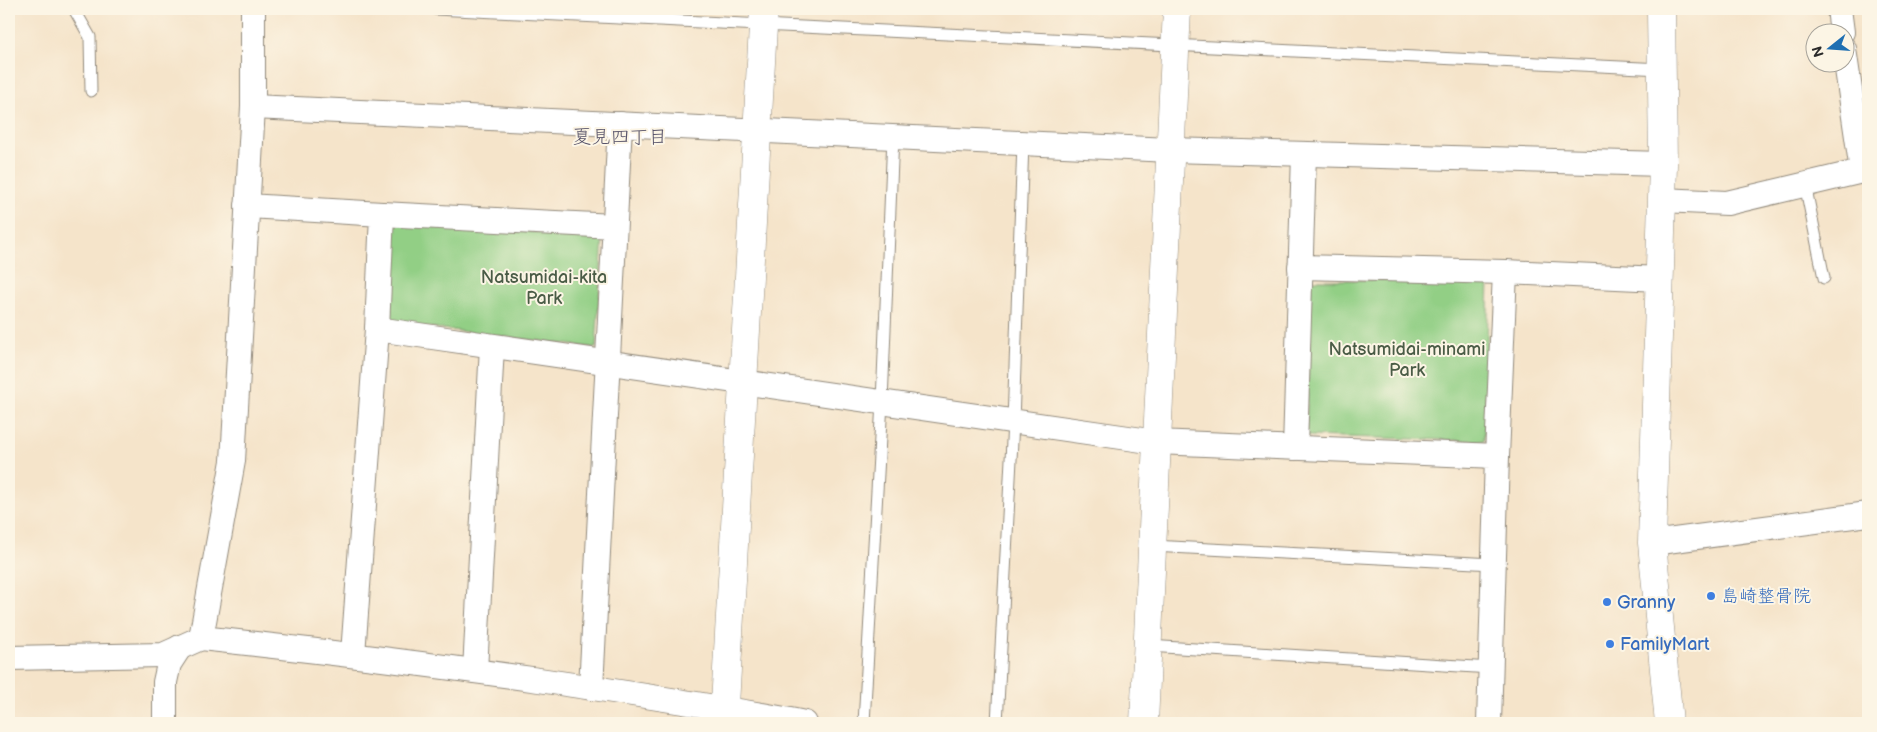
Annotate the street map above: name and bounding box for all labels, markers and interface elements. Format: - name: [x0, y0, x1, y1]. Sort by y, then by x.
- north arrow: [1804, 22, 1854, 72]
- text: N: [1808, 44, 1828, 59]
- district label: 夏見四丁目: [572, 126, 668, 149]
- park label: Natsumidai-kita Park: [481, 267, 607, 309]
- park label: Natsumidai-minami Park: [1329, 339, 1485, 381]
- place label: 島崎整骨院: [1721, 586, 1811, 607]
- marker: 島崎整骨院: [1705, 590, 1717, 602]
- place label: Granny: [1617, 592, 1676, 613]
- marker: Granny: [1601, 596, 1613, 608]
- place label: FamilyMart: [1620, 634, 1710, 655]
- marker: FamilyMart: [1604, 638, 1616, 650]

